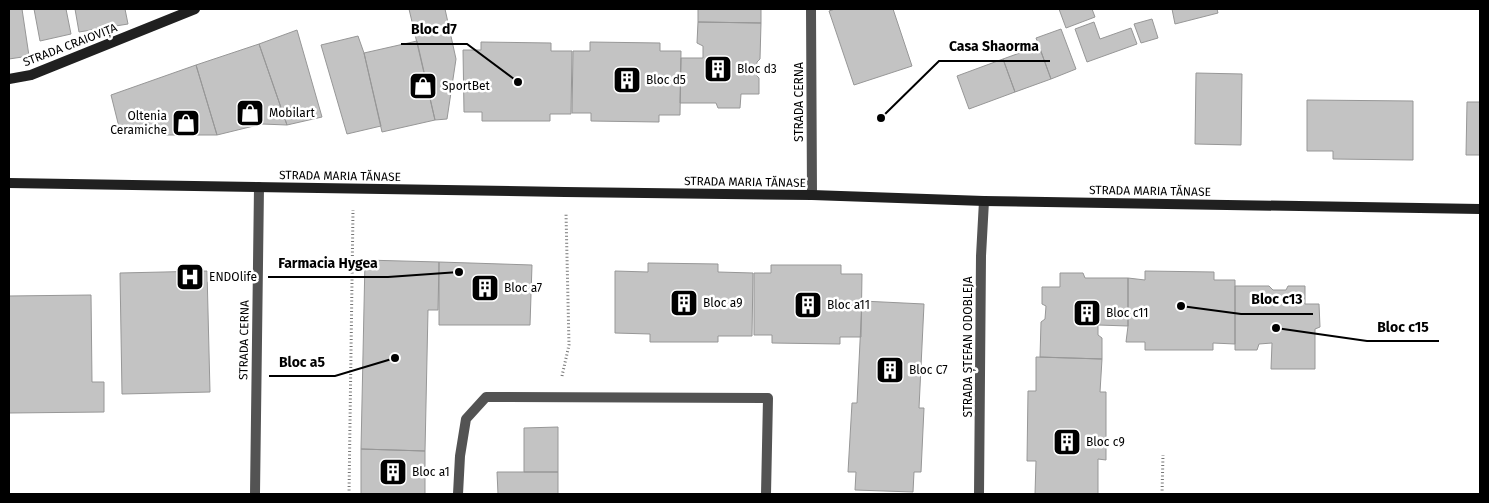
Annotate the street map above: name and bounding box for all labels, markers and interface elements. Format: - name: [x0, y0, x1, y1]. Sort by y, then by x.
- callout: Bloc d7: [401, 15, 467, 44]
- street label: STRADA CRAIOVIȚA: [21, 21, 119, 70]
- text: Bloc d7: [411, 21, 457, 38]
- callout: Casa Shaorma: [939, 32, 1050, 61]
- text: Casa Shaorma: [949, 38, 1039, 55]
- building icon: Bloc d3: [703, 54, 733, 84]
- place label: Bloc d3: [737, 62, 777, 76]
- street label: STRADA CERNA: [792, 62, 806, 142]
- building icon: Bloc d5: [612, 65, 642, 95]
- shop icon: SportBet: [408, 71, 438, 101]
- place label: Bloc d5: [646, 73, 686, 87]
- place label: SportBet: [442, 79, 490, 93]
- shop icon: Mobilart: [235, 98, 265, 128]
- place label: Mobilart: [269, 106, 315, 120]
- shop icon: Oltenia Ceramiche: [171, 108, 201, 138]
- place label: Oltenia Ceramiche: [110, 109, 167, 137]
- street label: STRADA MARIA TĂNASE: [279, 167, 401, 184]
- street label: STRADA MARIA TĂNASE: [684, 173, 806, 190]
- street label: STRADA MARIA TĂNASE: [1089, 182, 1211, 199]
- callout: Farmacia Hygea: [268, 248, 388, 277]
- text: Farmacia Hygea: [278, 255, 378, 272]
- hospital icon: ENDOlife: [175, 262, 205, 292]
- place label: ENDOlife: [209, 270, 257, 284]
- building icon: Bloc a7: [470, 273, 500, 303]
- street label: STRADA ȘTEFAN ODOBLEJA: [961, 276, 976, 418]
- place label: Bloc a7: [504, 281, 542, 295]
- callout: Bloc c13: [1241, 285, 1313, 314]
- building icon: Bloc a9: [669, 288, 699, 318]
- building icon: Bloc a11: [793, 290, 823, 320]
- text: Bloc c13: [1251, 291, 1303, 308]
- place label: Bloc a9: [703, 296, 743, 310]
- place label: Bloc a11: [827, 298, 870, 312]
- building icon: Bloc c11: [1072, 298, 1102, 328]
- street label: STRADA CERNA: [236, 300, 252, 380]
- place label: Bloc c11: [1106, 306, 1148, 320]
- callout: Bloc c15: [1367, 312, 1439, 341]
- text: Bloc c15: [1377, 319, 1429, 336]
- callout: Bloc a5: [269, 347, 335, 376]
- text: Bloc a5: [279, 354, 326, 371]
- building icon: Bloc C7: [875, 355, 905, 385]
- place label: Bloc C7: [909, 363, 948, 377]
- building icon: Bloc c9: [1052, 427, 1082, 457]
- place label: Bloc c9: [1086, 435, 1125, 449]
- building icon: Bloc a1: [378, 457, 408, 487]
- place label: Bloc a1: [412, 465, 450, 479]

